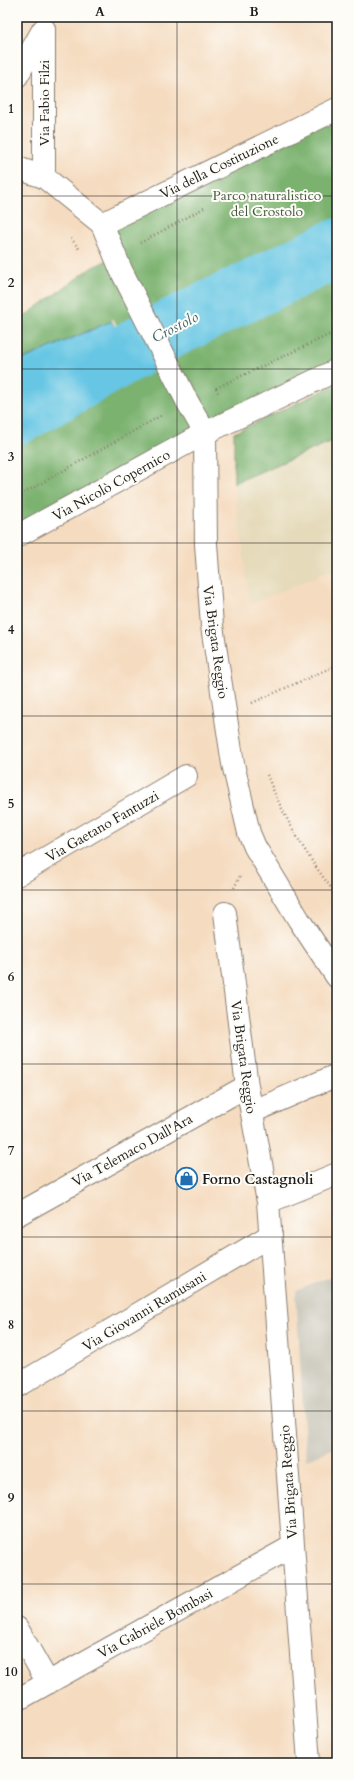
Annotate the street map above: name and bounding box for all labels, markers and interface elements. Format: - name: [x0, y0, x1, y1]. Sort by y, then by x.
- text: A: [95, 3, 105, 21]
- text: B: [249, 3, 259, 21]
- street label: Via Fabio Filzi: [35, 60, 54, 146]
- text: 1: [8, 100, 14, 118]
- street label: Via della Costituzione: [157, 129, 282, 204]
- park label: Parco naturalistico del Crostolo: [213, 186, 322, 221]
- text: 2: [8, 274, 15, 292]
- water label: Crostolo: [148, 307, 202, 347]
- street label: Via Nicolò Copernico: [49, 445, 174, 526]
- text: 3: [8, 448, 15, 466]
- street label: Via Brigata Reggio: [198, 584, 233, 700]
- text: 4: [8, 621, 15, 639]
- street label: Via Gaetano Fantuzzi: [42, 786, 162, 867]
- text: 5: [8, 795, 14, 813]
- text: 6: [8, 968, 15, 986]
- street label: Via Brigata Reggio: [226, 999, 261, 1115]
- street label: Via Telemaco Dall'Ara: [69, 1109, 196, 1191]
- text: 7: [8, 1142, 15, 1160]
- shop icon: Forno Castagnoli: [174, 1166, 200, 1192]
- place label: Forno Castagnoli: [202, 1170, 314, 1189]
- street label: Via Giovanni Ramusani: [79, 1267, 210, 1356]
- text: 8: [8, 1316, 14, 1334]
- street label: Via Brigata Reggio: [275, 1424, 302, 1539]
- text: 9: [8, 1489, 15, 1507]
- street label: Via Gabriele Bombasi: [94, 1584, 216, 1663]
- text: 10: [4, 1663, 18, 1681]

